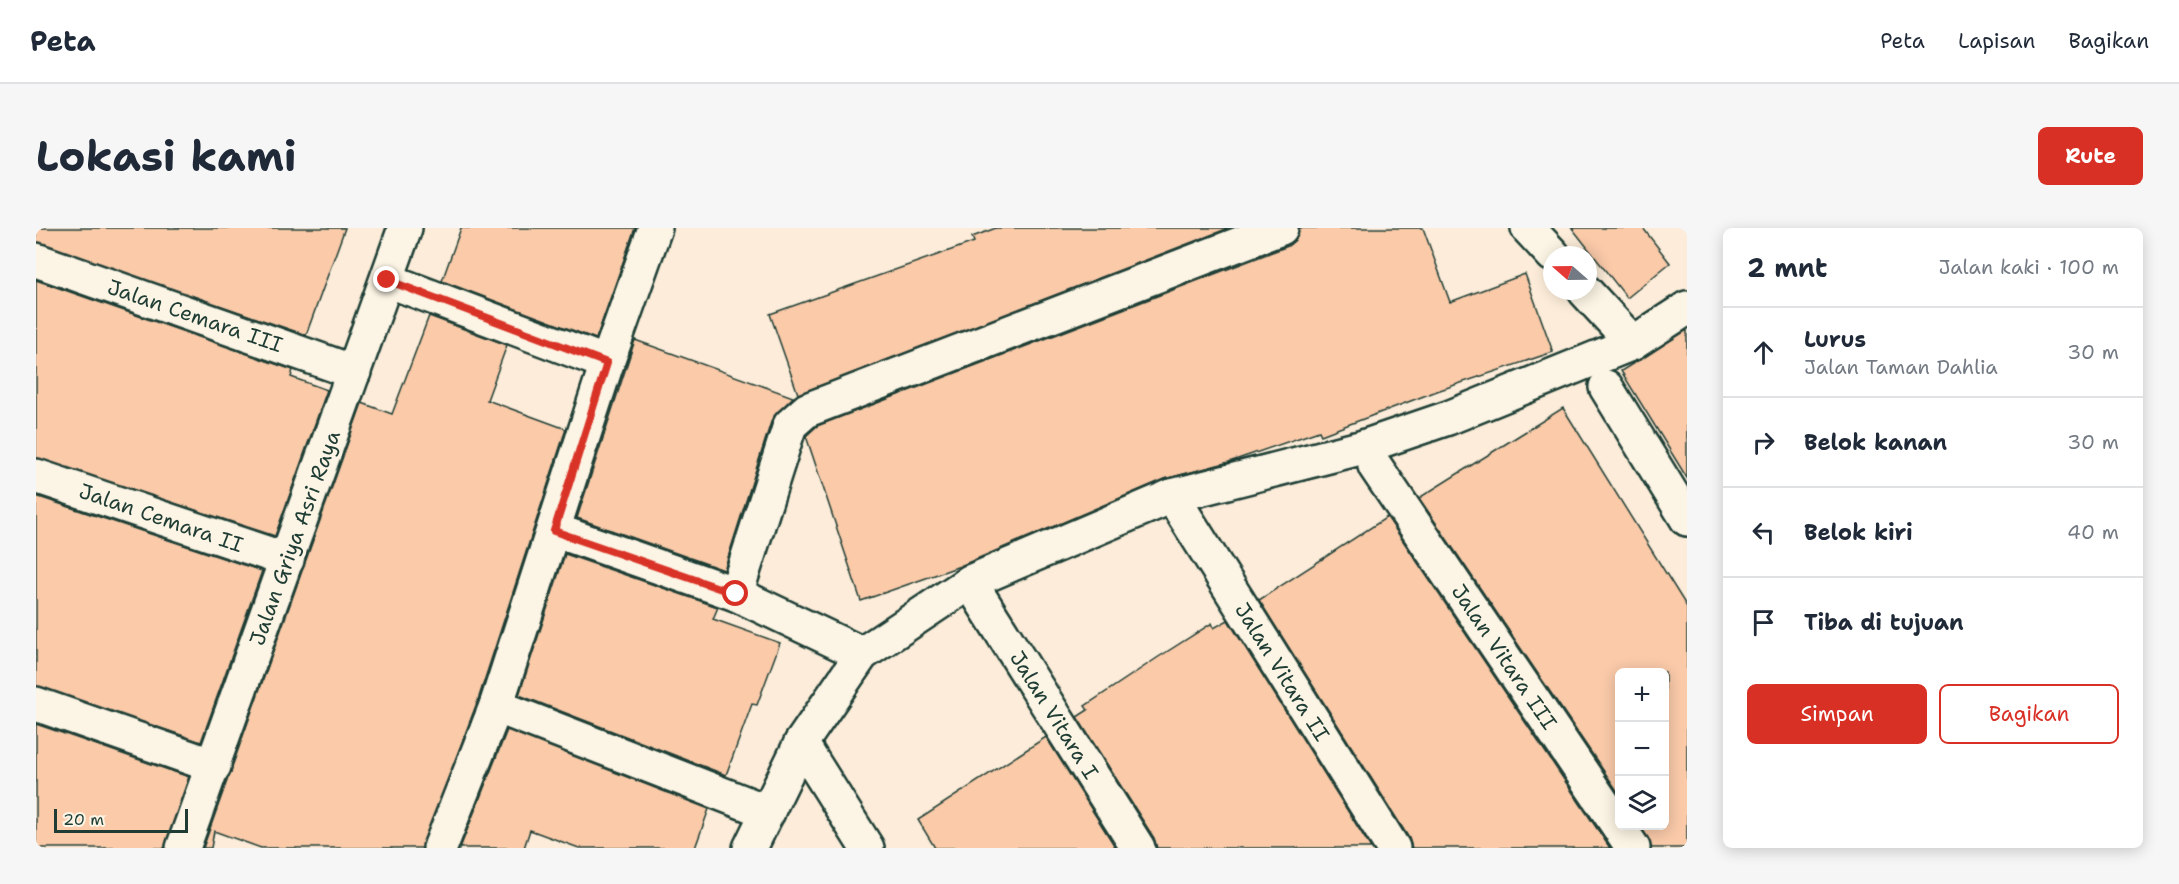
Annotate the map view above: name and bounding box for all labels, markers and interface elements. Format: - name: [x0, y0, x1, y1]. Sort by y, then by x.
- text: Peta: [30, 22, 96, 60]
- text: Peta: [1880, 27, 1925, 55]
- text: Lapisan: [1958, 27, 2035, 55]
- text: Bagikan: [2068, 27, 2149, 55]
- button: Rute: [2038, 127, 2143, 185]
- text: Lokasi kami: [36, 128, 297, 184]
- north arrow: [1543, 246, 1597, 300]
- text: 2 mnt: [1747, 250, 1827, 285]
- text: Jalan kaki · 100 m: [1938, 254, 2119, 280]
- route end: [373, 266, 399, 292]
- street label: Jalan Cemara III: [104, 273, 286, 359]
- text: Lurus: [1804, 325, 1866, 354]
- icon: ahead: [1747, 336, 1780, 369]
- text: 30 m: [2067, 339, 2119, 365]
- text: Jalan Taman Dahlia: [1804, 354, 1998, 380]
- icon: right: [1747, 426, 1780, 459]
- street label: Jalan Griya Asri Raya: [243, 427, 347, 649]
- text: Belok kanan: [1804, 428, 1947, 457]
- text: 30 m: [2067, 429, 2119, 455]
- street label: Jalan Cemara II: [75, 477, 247, 559]
- icon: left: [1747, 516, 1780, 549]
- text: Belok kiri: [1804, 518, 1913, 547]
- text: 40 m: [2067, 519, 2119, 545]
- street label: Jalan Vitara III: [1445, 579, 1563, 735]
- route start: [722, 580, 748, 606]
- street label: Jalan Vitara II: [1228, 597, 1336, 747]
- icon: arrive: [1747, 606, 1780, 639]
- text: Tiba di tujuan: [1804, 608, 1964, 637]
- street label: Jalan Vitara I: [1003, 646, 1105, 784]
- map controls: [1615, 668, 1669, 830]
- button: +: [1615, 668, 1669, 722]
- button: Simpan: [1747, 684, 1927, 744]
- button: Bagikan: [1939, 684, 2119, 744]
- button: −: [1615, 722, 1669, 776]
- button: layers: [1615, 776, 1669, 830]
- scale bar: [54, 806, 188, 834]
- text: 20 m: [63, 809, 104, 830]

